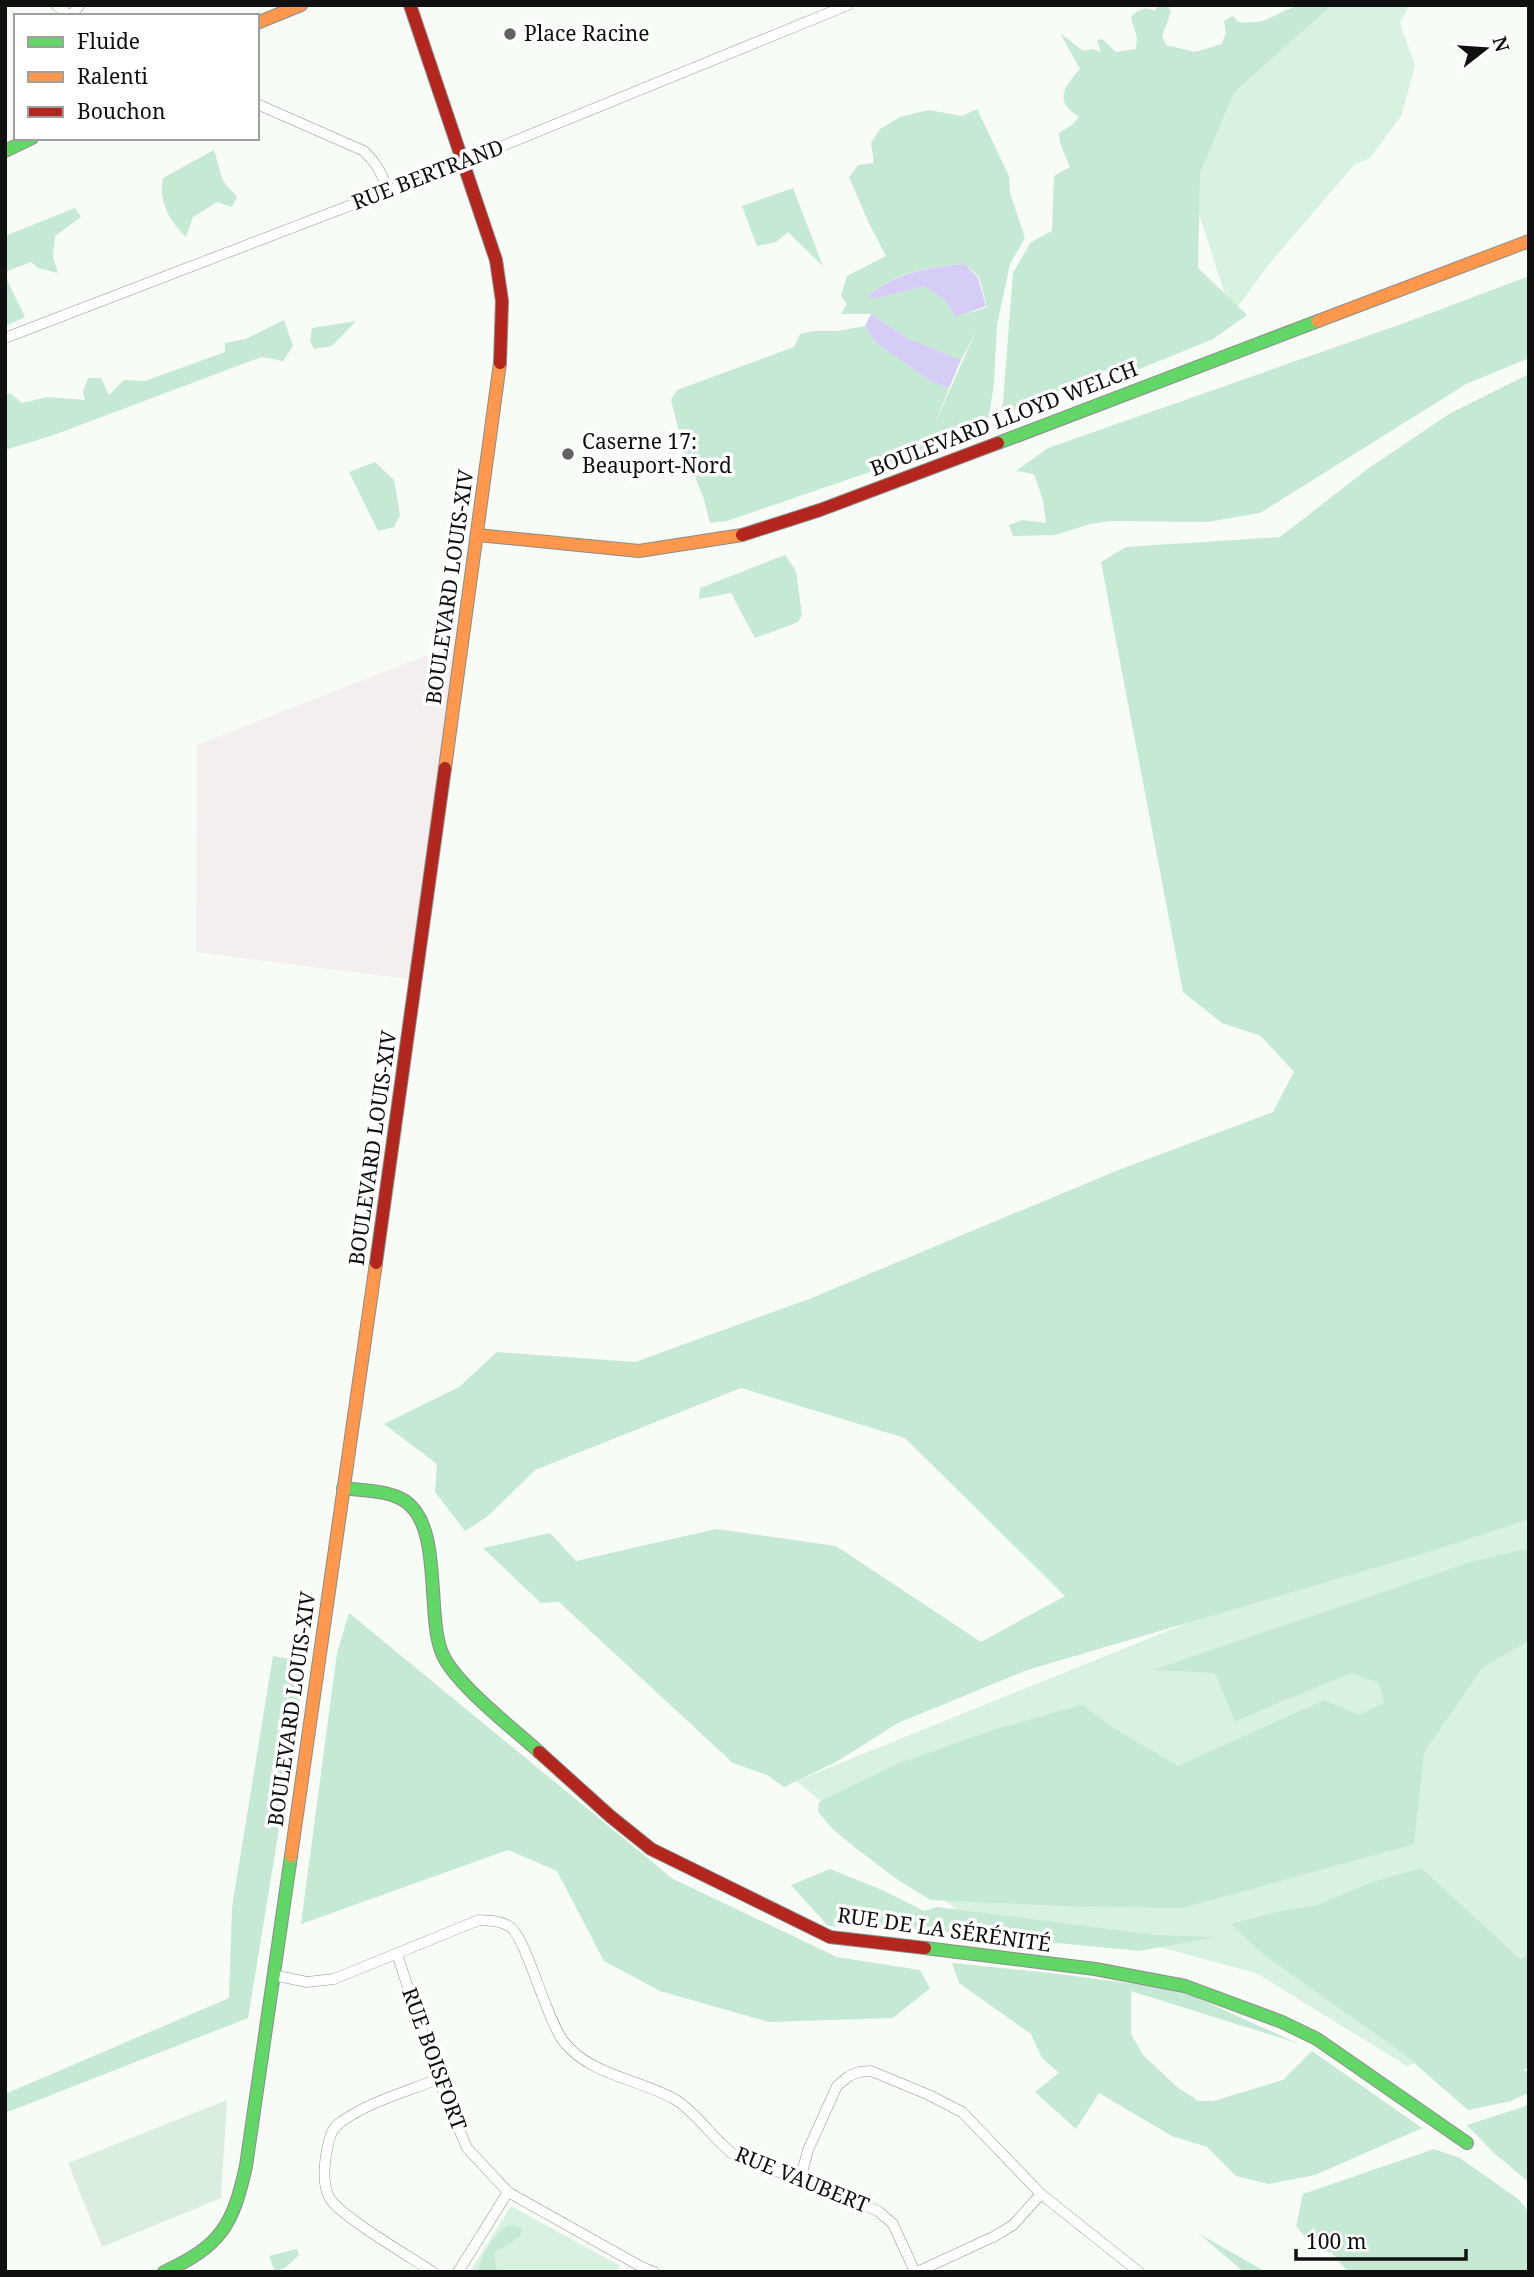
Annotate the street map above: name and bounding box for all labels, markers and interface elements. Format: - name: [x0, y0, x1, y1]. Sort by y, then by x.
- legend: [14, 14, 259, 140]
- north arrow: [1450, 14, 1520, 84]
- place label: Place Racine: [524, 19, 649, 47]
- marker: Place Racine: [502, 26, 518, 42]
- text: Fluide: [77, 27, 140, 55]
- text: N: [1487, 33, 1516, 55]
- text: Ralenti: [77, 62, 148, 90]
- text: Bouchon: [77, 97, 166, 125]
- street label: RUE BERTRAND: [348, 132, 507, 216]
- street label: BOULEVARD LLOYD WELCH: [866, 354, 1142, 482]
- place label: Caserne 17: Beauport-Nord: [582, 427, 732, 479]
- marker: Caserne 17: Beauport-Nord: [560, 446, 576, 462]
- street label: BOULEVARD LOUIS-XIV: [419, 467, 479, 706]
- street label: BOULEVARD LOUIS-XIV: [342, 1028, 402, 1267]
- street label: BOULEVARD LOUIS-XIV: [261, 1589, 321, 1828]
- street label: RUE DE LA SÉRÉNITÉ: [836, 1900, 1053, 1958]
- street label: RUE BOISFORT: [396, 1983, 474, 2134]
- street label: RUE VAUBERT: [731, 2139, 874, 2219]
- scale bar: [1296, 2218, 1466, 2262]
- text: 100 m: [1306, 2227, 1367, 2255]

